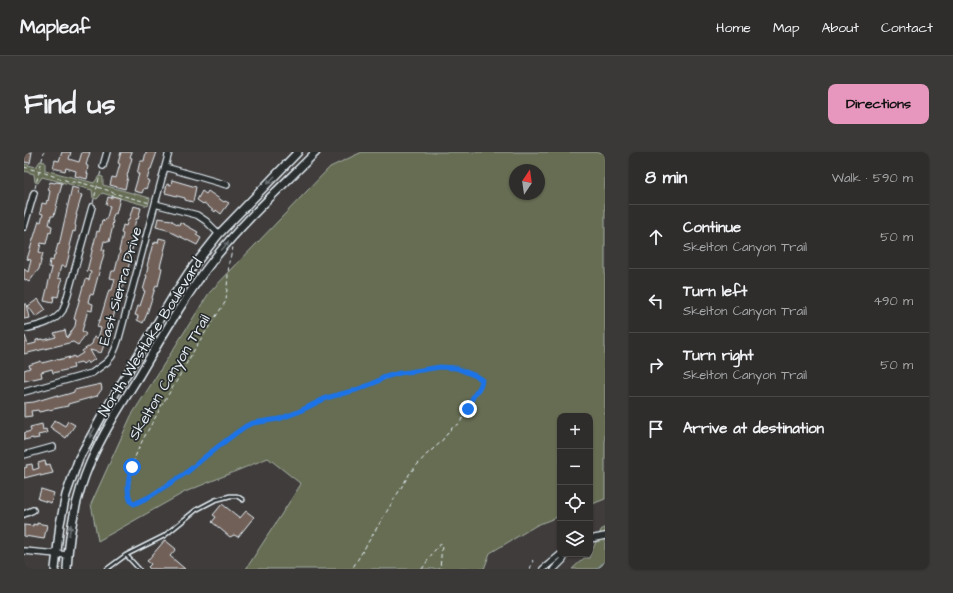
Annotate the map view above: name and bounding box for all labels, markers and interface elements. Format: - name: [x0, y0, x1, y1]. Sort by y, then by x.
- text: Mapleaf: [20, 14, 90, 41]
- text: Home: [716, 18, 751, 38]
- text: Map: [773, 18, 799, 38]
- text: About: [821, 18, 859, 38]
- text: Contact: [881, 18, 933, 38]
- button: Directions: [828, 84, 929, 124]
- text: Find us: [24, 85, 115, 124]
- north arrow: [509, 164, 545, 200]
- text: 8 min: [645, 166, 687, 190]
- text: Walk · 590 m: [832, 169, 913, 187]
- one-way arrow: [266, 175, 276, 185]
- text: Continue: [683, 217, 741, 238]
- street label: East Sierra Drive: [94, 224, 147, 348]
- icon: ahead: [645, 226, 667, 248]
- text: 50 m: [880, 228, 913, 246]
- text: Skelton Canyon Trail: [683, 238, 807, 256]
- one-way arrow: [220, 241, 229, 252]
- street label: North Westlake Boulevard: [93, 254, 208, 421]
- text: Turn left: [683, 281, 747, 302]
- icon: left: [645, 290, 667, 312]
- text: 490 m: [873, 292, 913, 310]
- text: Skelton Canyon Trail: [683, 302, 807, 320]
- street label: Skelton Canyon Trail: [124, 310, 216, 445]
- text: Turn right: [683, 345, 754, 366]
- icon: right: [645, 354, 667, 376]
- text: 50 m: [880, 356, 913, 374]
- text: Skelton Canyon Trail: [683, 366, 807, 384]
- route end: [459, 400, 477, 418]
- map controls: [557, 413, 593, 557]
- button: +: [557, 413, 593, 449]
- icon: arrive: [645, 418, 667, 440]
- text: Arrive at destination: [683, 418, 824, 439]
- one-way arrow: [89, 428, 95, 439]
- button: −: [557, 449, 593, 485]
- route start: [123, 458, 141, 476]
- button: locate: [557, 485, 593, 521]
- button: layers: [557, 521, 593, 557]
- one-way arrow: [68, 524, 74, 536]

